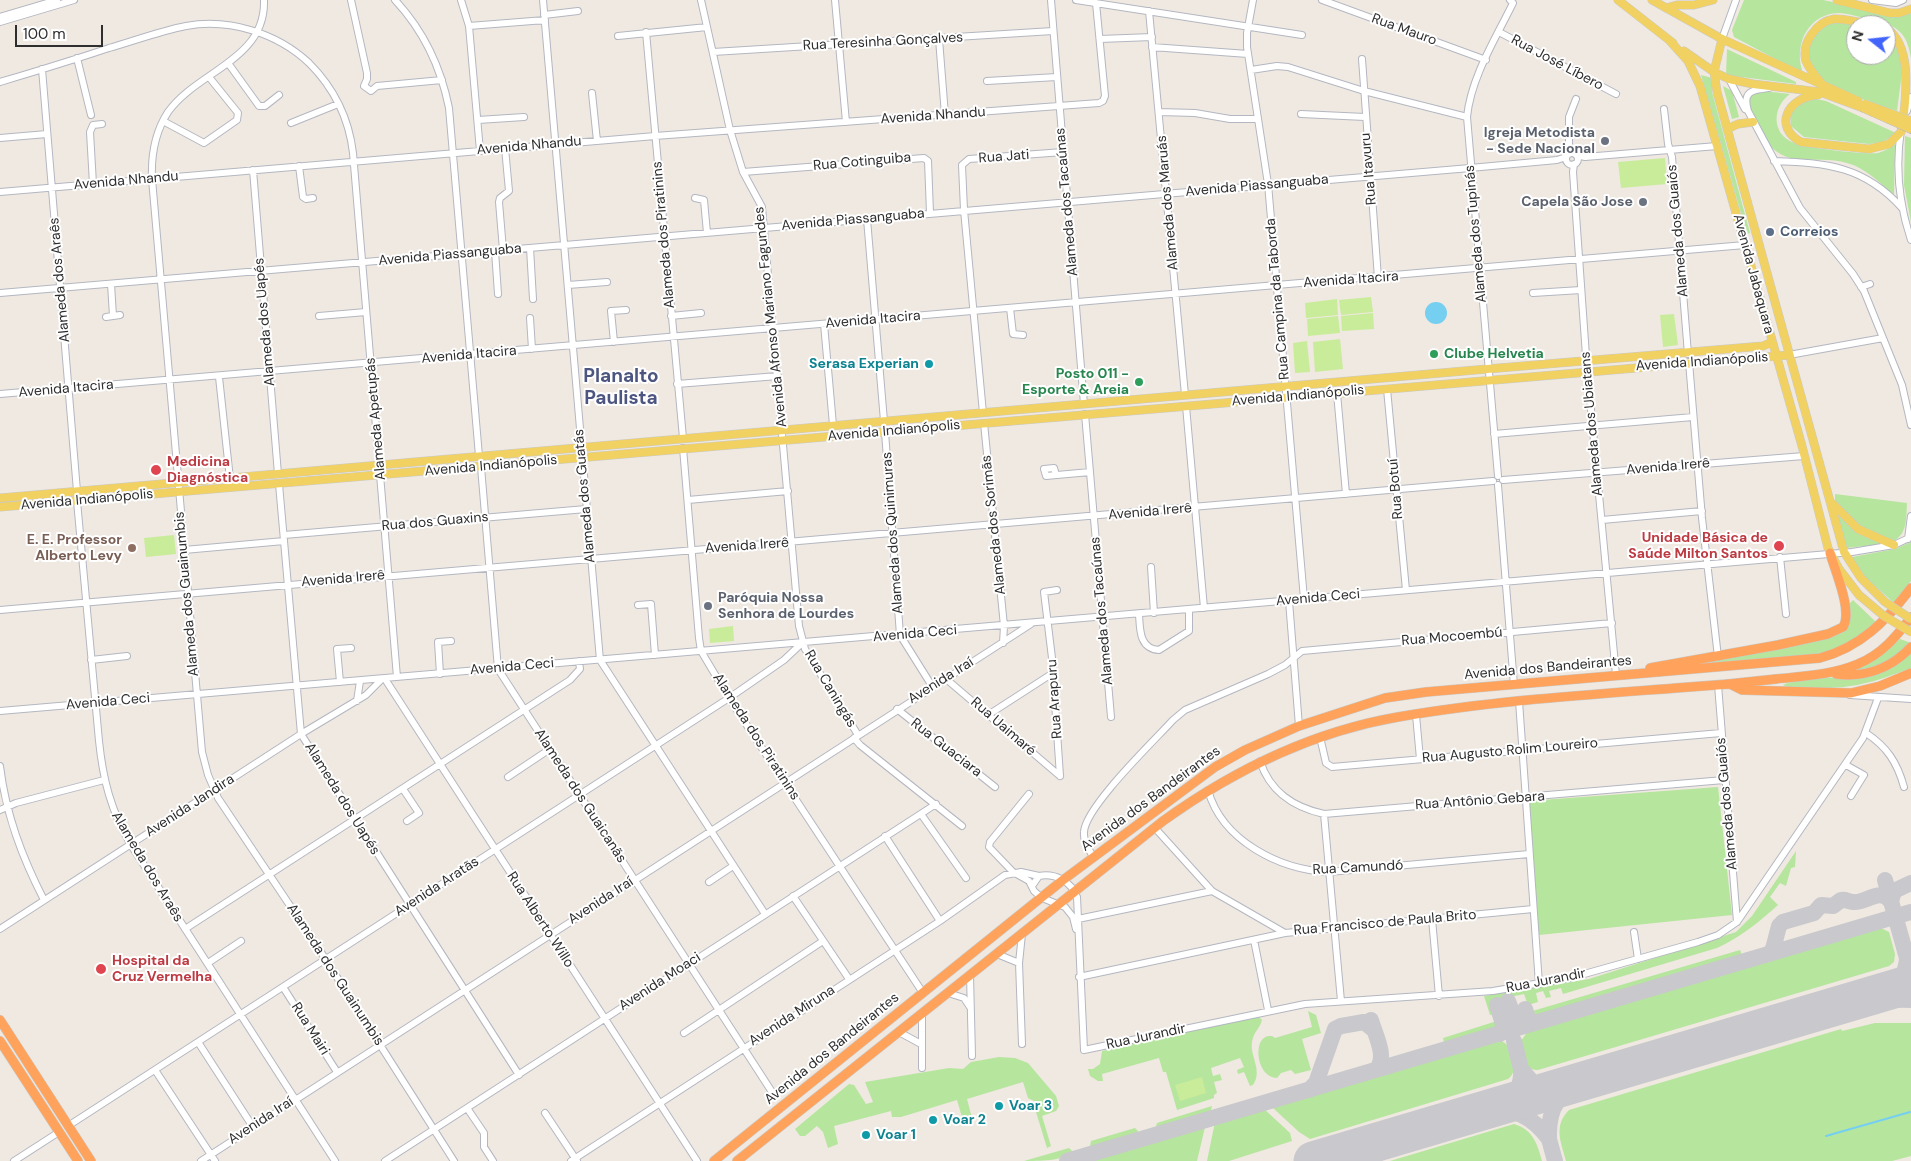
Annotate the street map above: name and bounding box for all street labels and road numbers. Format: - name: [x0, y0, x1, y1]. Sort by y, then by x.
- street label: Rua Mauro: [1369, 10, 1439, 50]
- street label: Rua Teresinha Gonçalves: [802, 29, 964, 55]
- street label: Rua José Líbero: [1508, 32, 1606, 94]
- street label: Avenida Nhandu: [880, 104, 986, 128]
- street label: Alameda dos Tacaúnas: [1052, 127, 1082, 277]
- street label: Rua Itavuru: [1357, 132, 1381, 206]
- street label: Avenida Nhandu: [476, 133, 582, 159]
- street label: Alameda dos Maruás: [1154, 135, 1182, 271]
- street label: Rua Jati: [978, 147, 1030, 167]
- street label: Rua Cotinguiba: [812, 149, 912, 175]
- street label: Alameda dos Piratinins: [649, 161, 679, 309]
- street label: Alameda dos Tupinás: [1462, 164, 1490, 304]
- street label: Alameda dos Guaiós: [1664, 164, 1692, 298]
- street label: Avenida Nhandu: [73, 168, 179, 194]
- street label: Avenida Piassanguaba: [1185, 171, 1329, 201]
- street label: Avenida Piassanguaba: [781, 205, 925, 235]
- street label: Avenida Afonso Mariano Fagundes: [751, 206, 791, 428]
- street label: Avenida Jabaquara: [1729, 212, 1777, 336]
- street label: Alameda dos Araês: [46, 217, 74, 343]
- street label: Rua Campina da Taborda: [1263, 217, 1293, 381]
- street label: Avenida Piassanguaba: [378, 240, 522, 270]
- street label: Alameda dos Uapés: [251, 257, 279, 387]
- street label: Avenida Itacira: [1303, 268, 1399, 292]
- street label: Avenida Itacira: [825, 307, 921, 333]
- street label: Avenida Itacira: [421, 342, 517, 368]
- street label: Avenida Indianópolis: [1635, 349, 1769, 375]
- street label: Alameda dos Ubiatans: [1577, 351, 1607, 497]
- street label: Alameda Apetupás: [362, 357, 390, 481]
- street label: Avenida Itacira: [18, 376, 114, 402]
- street label: Avenida Indianópolis: [1231, 382, 1365, 410]
- street label: Avenida Indianópolis: [827, 417, 961, 445]
- street label: Alameda dos Guatás: [571, 428, 599, 564]
- street label: Alameda dos Quinimuras: [879, 451, 907, 615]
- street label: Avenida Indianópolis: [424, 452, 558, 480]
- street label: Alameda dos Sorimãs: [978, 454, 1010, 596]
- street label: Avenida Irerê: [1625, 455, 1711, 479]
- street label: Rua Botuí: [1385, 458, 1407, 520]
- street label: Avenida Indianópolis: [20, 486, 154, 514]
- street label: Avenida Irerê: [1107, 500, 1193, 524]
- street label: Rua dos Guaxins: [381, 509, 489, 535]
- street label: Alameda dos Guainumbis: [171, 511, 203, 677]
- street label: Avenida Irerê: [704, 535, 790, 557]
- street label: Alameda dos Tacaúnas: [1087, 536, 1117, 686]
- street label: Avenida Irerê: [300, 567, 386, 591]
- street label: Avenida Ceci: [1275, 586, 1361, 610]
- street label: Avenida Ceci: [872, 622, 958, 646]
- street label: Rua Mocoembú: [1401, 624, 1503, 650]
- street label: Rua Caningás: [800, 647, 860, 731]
- street label: Avenida dos Bandeirantes: [1463, 652, 1633, 684]
- street label: Avenida Iraí: [905, 654, 977, 708]
- street label: Avenida Ceci: [469, 655, 555, 679]
- street label: Rua Arapuru: [1044, 659, 1066, 739]
- street label: Alameda dos Piratinins: [709, 670, 803, 804]
- street label: Avenida Ceci: [65, 690, 151, 714]
- street label: Rua Uaimaré: [967, 694, 1039, 760]
- street label: Rua Guaciara: [907, 715, 985, 781]
- street label: Alameda dos Guaicanãs: [530, 726, 630, 866]
- street label: Rua Augusto Rolim Loureiro: [1421, 735, 1599, 767]
- street label: Alameda dos Guaiós: [1713, 737, 1741, 871]
- street label: Alameda dos Uapés: [301, 740, 383, 858]
- street label: Avenida dos Bandeirantes: [1078, 743, 1224, 855]
- street label: Avenida Jandira: [142, 771, 238, 841]
- street label: Rua Antônio Gebara: [1415, 788, 1545, 814]
- street label: Alameda dos Araês: [107, 809, 187, 925]
- street label: Avenida Aratãs: [392, 854, 482, 920]
- street label: Rua Camundó: [1312, 857, 1404, 879]
- street label: Rua Alberto Willo: [503, 869, 577, 971]
- street label: Avenida Iraí: [565, 874, 637, 928]
- street label: Alameda dos Guainumbis: [283, 901, 387, 1049]
- street label: Rua Francisco de Paula Brito: [1293, 907, 1477, 939]
- street label: Avenida Moaci: [616, 949, 704, 1015]
- street label: Rua Jurandir: [1505, 965, 1587, 997]
- street label: Avenida Miruna: [746, 982, 838, 1050]
- street label: Avenida dos Bandeirantes: [761, 990, 903, 1108]
- street label: Rua Mairi: [287, 1000, 333, 1058]
- street label: Rua Jurandir: [1105, 1020, 1187, 1054]
- street label: Avenida Iraí: [225, 1094, 297, 1148]

